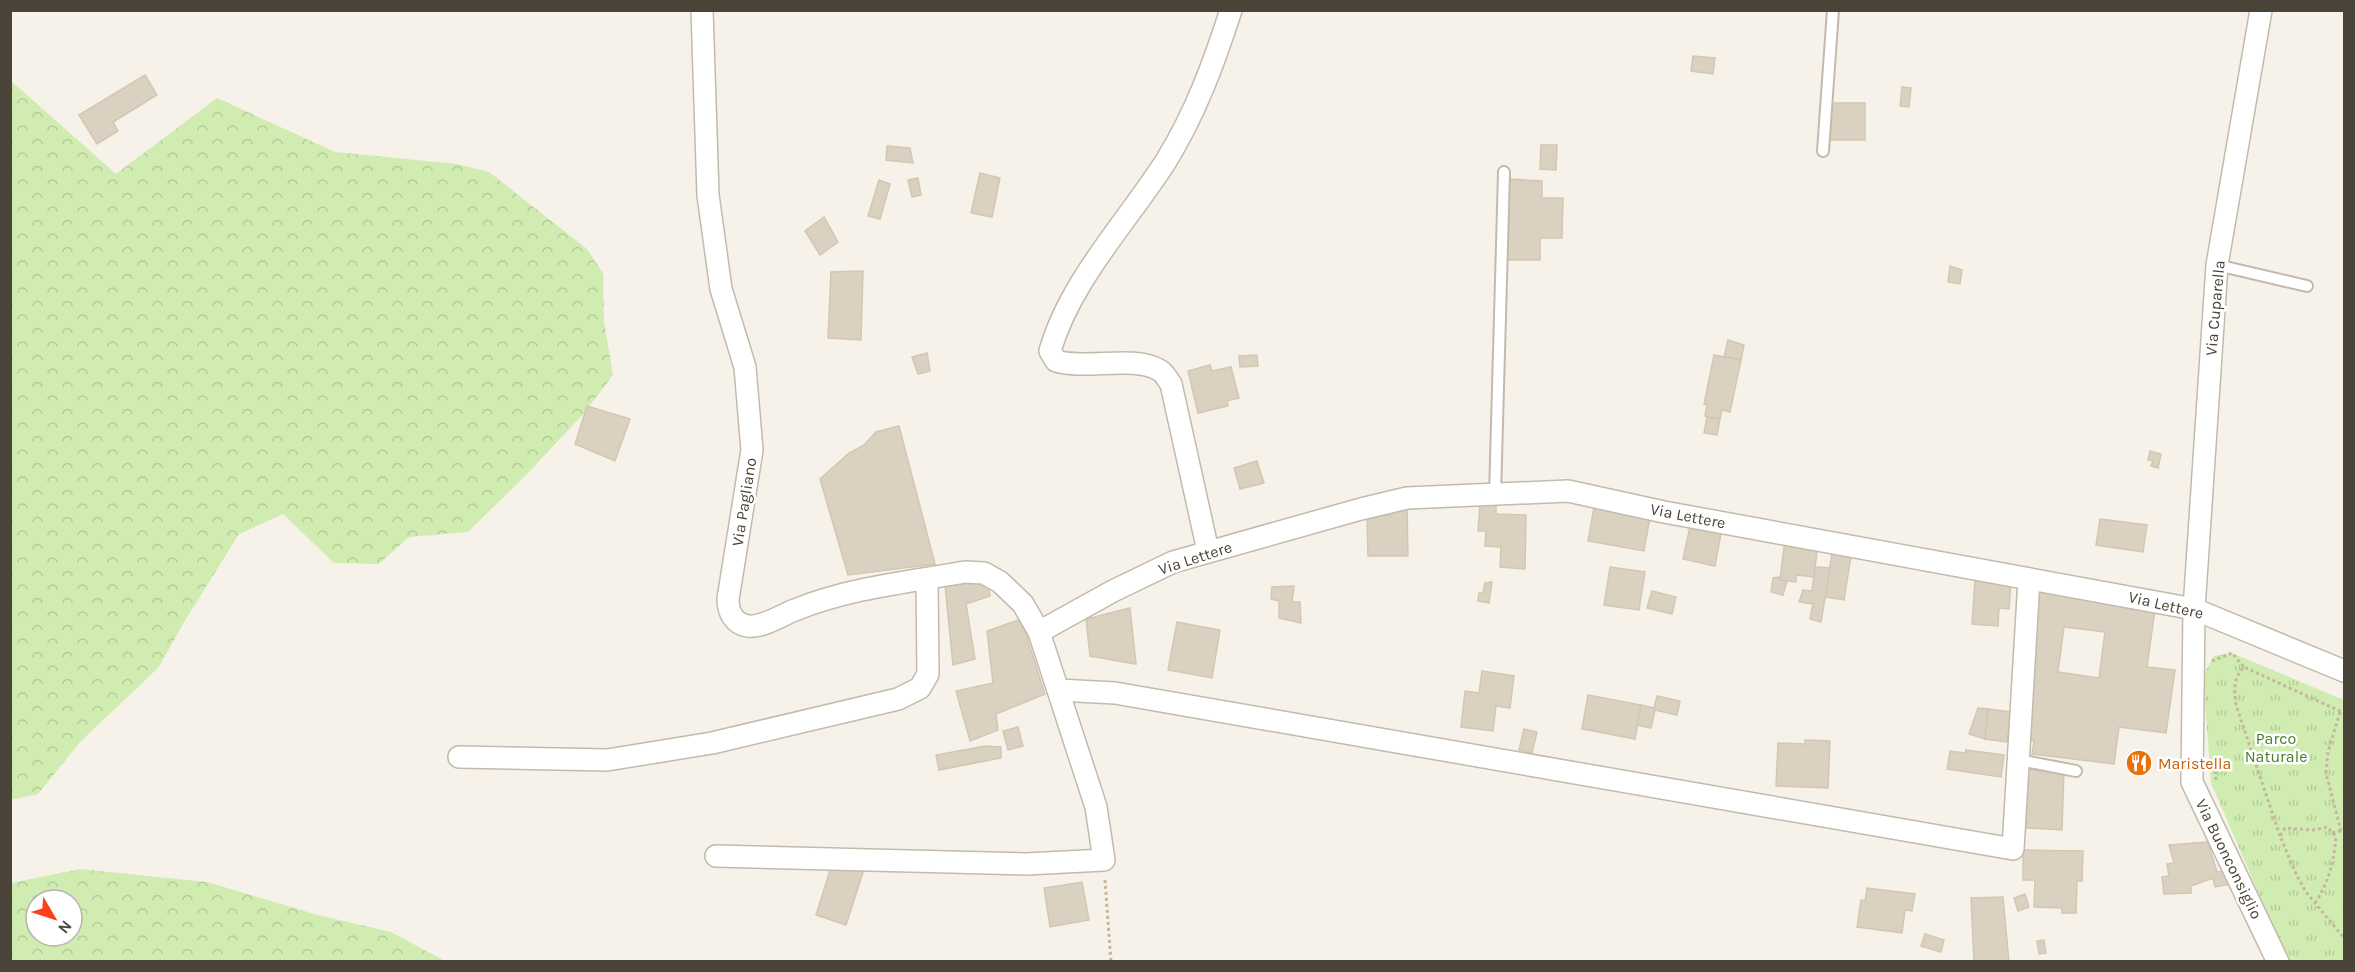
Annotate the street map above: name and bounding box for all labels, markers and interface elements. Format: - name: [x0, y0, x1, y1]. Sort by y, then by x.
- street label: Via Cuparella: [2201, 259, 2229, 357]
- street label: Via Pagliano: [728, 456, 760, 548]
- street label: Via Lettere: [1649, 499, 1727, 533]
- street label: Via Lettere: [1156, 537, 1234, 579]
- street label: Via Lettere: [2127, 587, 2205, 623]
- park label: Parco Naturale: [2245, 729, 2307, 766]
- restaurant icon: Maristella: [2124, 748, 2154, 778]
- place label: Maristella: [2158, 754, 2231, 773]
- street label: Via Buonconsiglio: [2192, 796, 2266, 922]
- north arrow: [24, 888, 84, 948]
- text: N: [54, 917, 76, 938]

